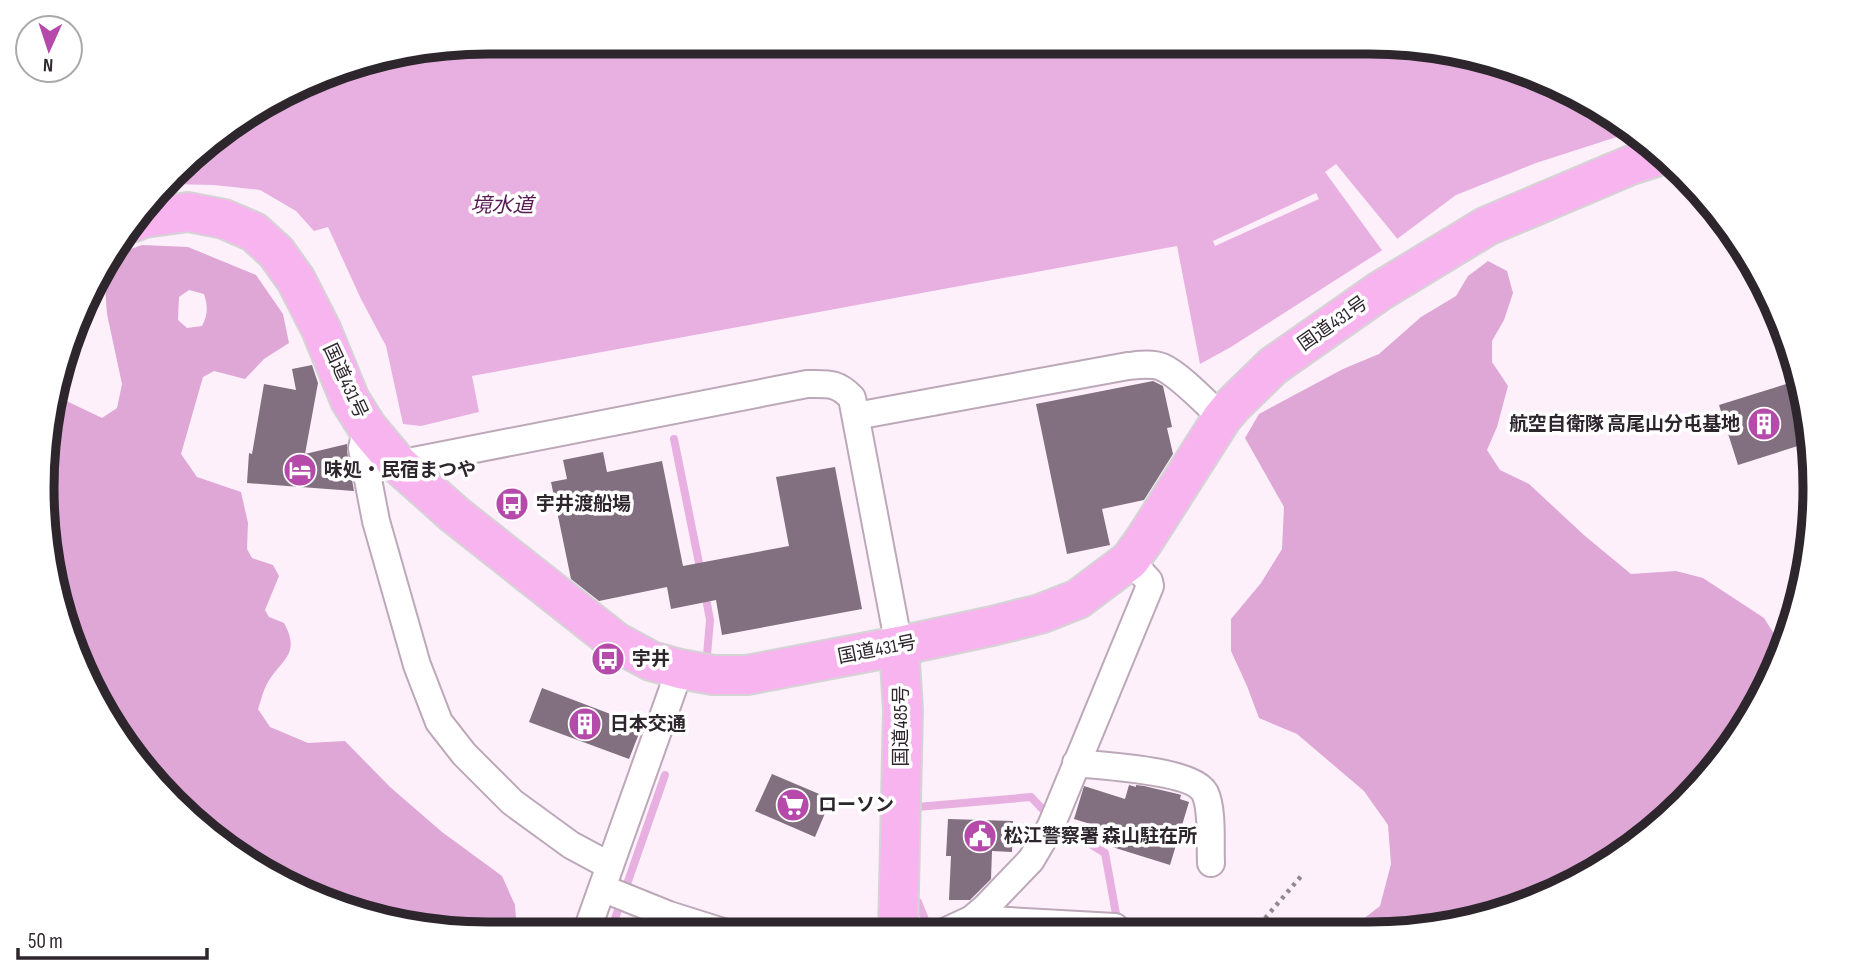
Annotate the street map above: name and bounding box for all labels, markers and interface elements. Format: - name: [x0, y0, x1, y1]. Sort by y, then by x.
- north arrow: [14, 14, 84, 84]
- text: N: [43, 53, 54, 76]
- water label: 境水道: [471, 193, 536, 218]
- street label: 国道431号: [1294, 292, 1372, 356]
- street label: 国道431号: [318, 340, 372, 422]
- building icon: 航空自衛隊 高尾山分屯基地: [1745, 405, 1783, 443]
- place label: 航空自衛隊 高尾山分屯基地: [1509, 413, 1740, 436]
- hotel icon: 味処・民宿まつや: [281, 451, 319, 489]
- place label: 味処・民宿まつや: [324, 459, 476, 482]
- bus stop icon: 宇井渡船場: [493, 485, 531, 523]
- place label: 宇井渡船場: [536, 493, 631, 516]
- street label: 国道431号: [836, 631, 918, 669]
- bus stop icon: 宇井: [589, 640, 627, 678]
- place label: 宇井: [632, 648, 670, 671]
- street label: 国道485号: [890, 686, 913, 766]
- building icon: 日本交通: [566, 705, 604, 743]
- place label: 日本交通: [610, 713, 686, 736]
- supermarket icon: ローソン: [774, 786, 812, 824]
- place label: ローソン: [818, 794, 894, 817]
- public building icon: 松江警察署 森山駐在所: [961, 817, 999, 855]
- place label: 松江警察署 森山駐在所: [1004, 825, 1197, 848]
- scale bar: [18, 916, 206, 960]
- text: 50 m: [28, 929, 63, 954]

